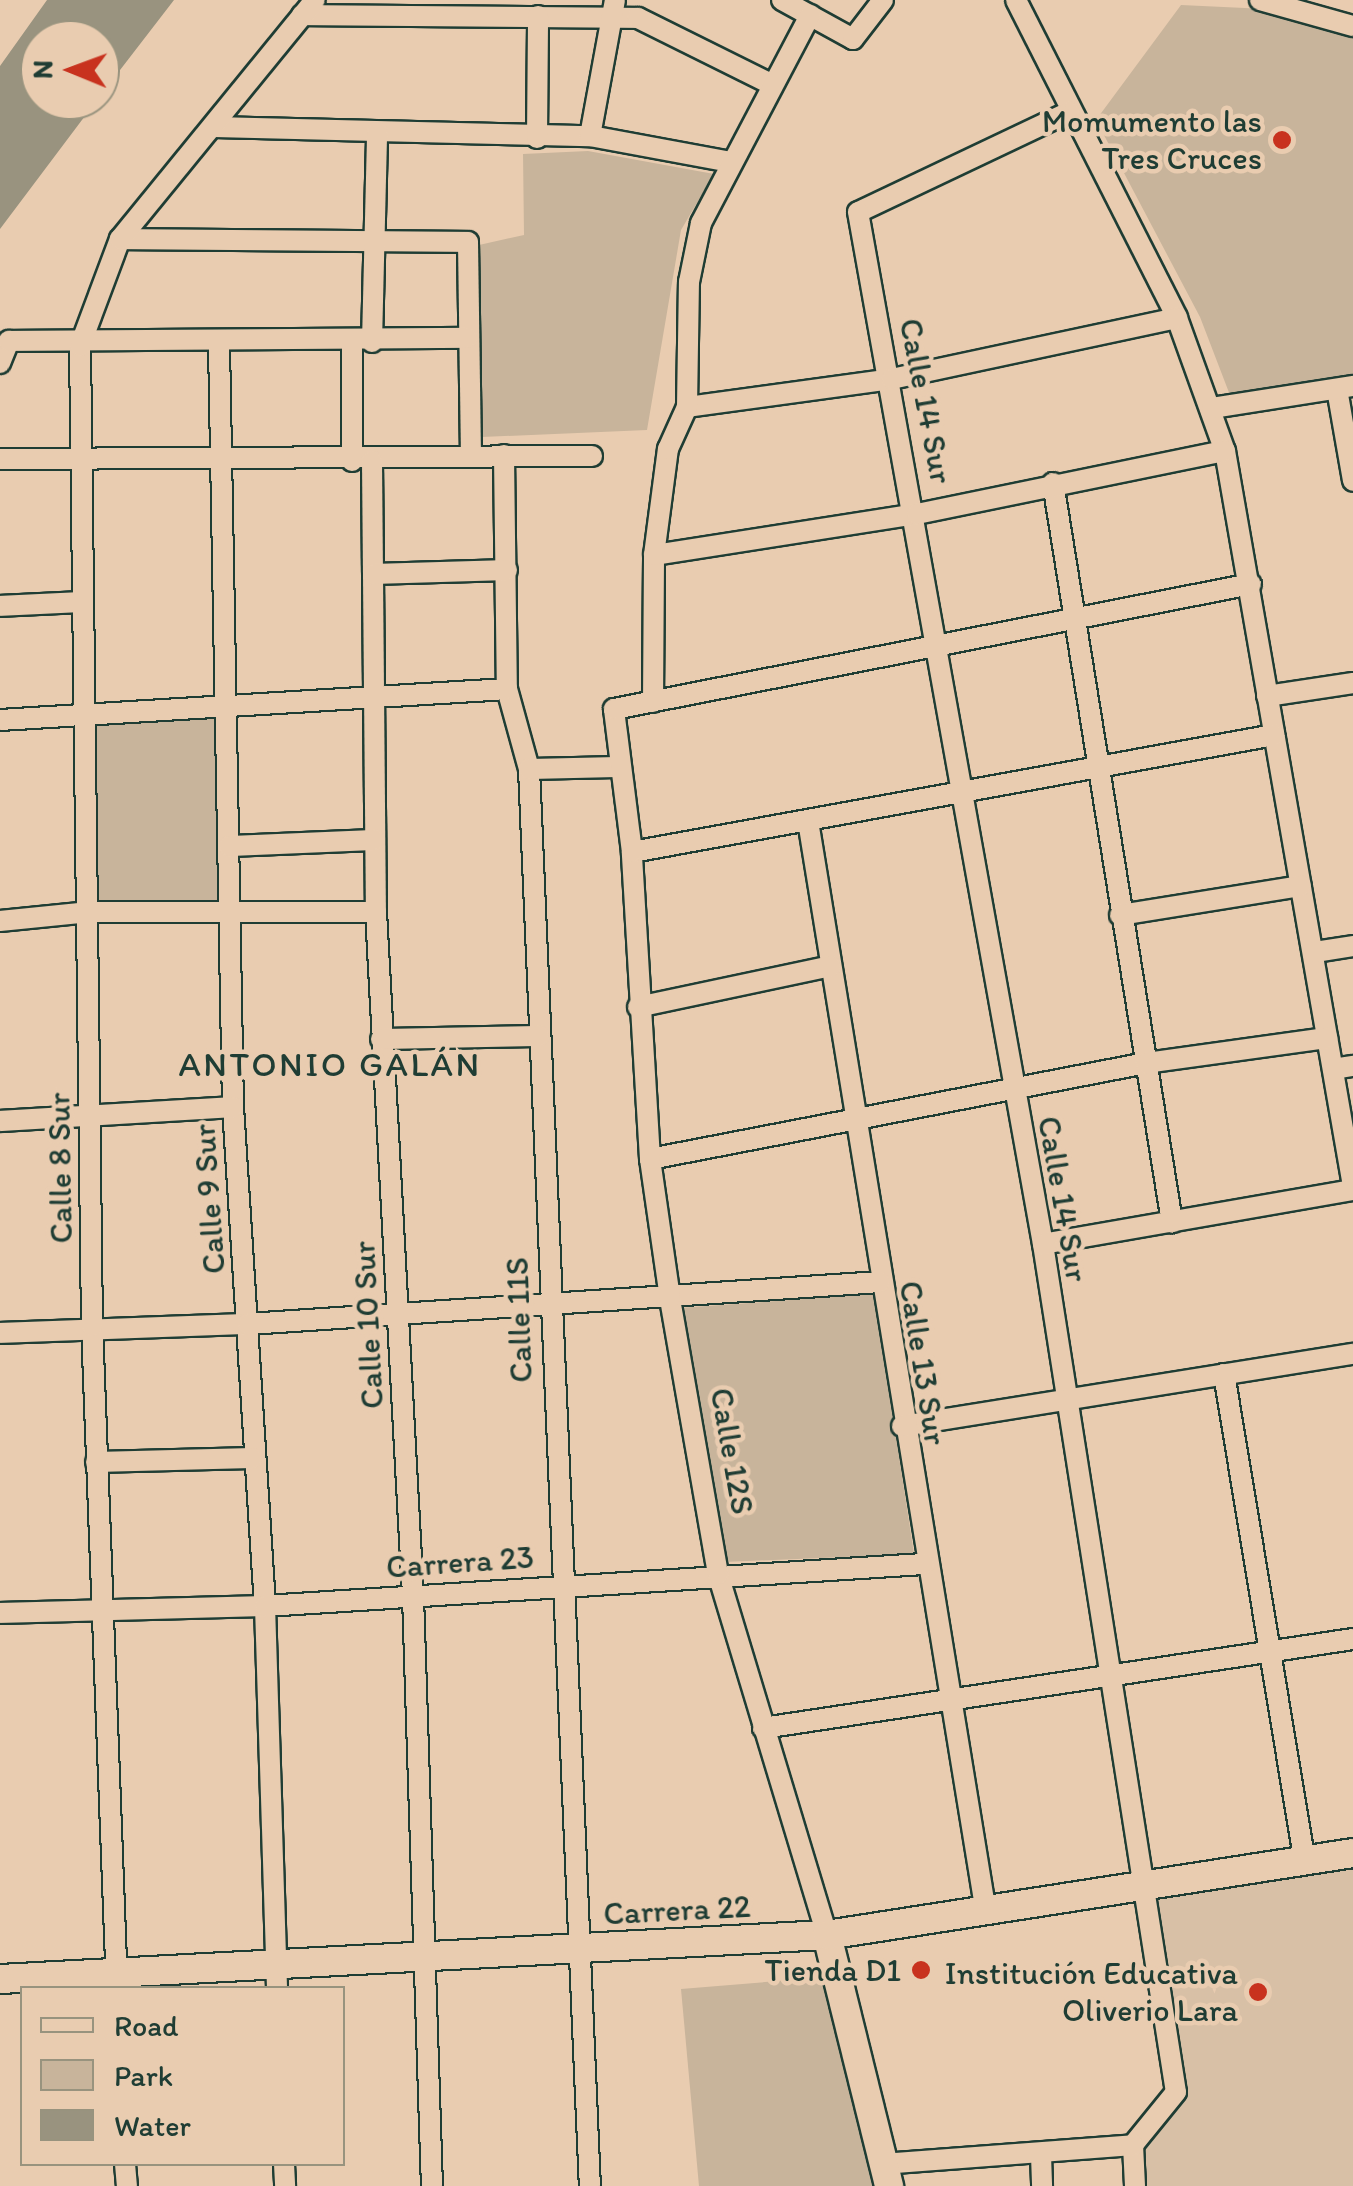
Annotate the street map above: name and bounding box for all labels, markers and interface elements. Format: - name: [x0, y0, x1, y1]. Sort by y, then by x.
- north arrow: [20, 20, 120, 120]
- text: N: [25, 60, 59, 79]
- place label: Momumento las Tres Cruces: [1041, 103, 1262, 178]
- marker: Momumento las Tres Cruces: [1271, 129, 1293, 151]
- street label: Calle 14 Sur: [891, 315, 961, 487]
- district label: ANTONIO GALÁN: [178, 1043, 482, 1085]
- street label: Calle 8 Sur: [39, 1092, 81, 1244]
- street label: Calle 14 Sur: [1030, 1113, 1096, 1285]
- street label: Calle 9 Sur: [185, 1123, 233, 1275]
- street label: Calle 10 Sur: [344, 1240, 392, 1410]
- street label: Calle 11S: [498, 1257, 540, 1383]
- street label: Calle 13 Sur: [891, 1278, 955, 1448]
- street label: Calle 12S: [702, 1385, 762, 1517]
- street label: Carrera 23: [385, 1538, 535, 1586]
- street label: Carrera 22: [602, 1887, 752, 1933]
- place label: Tienda D1: [765, 1951, 901, 1989]
- place label: Institución Educativa Oliverio Lara: [945, 1955, 1238, 2030]
- marker: Tienda D1: [910, 1959, 932, 1981]
- marker: Institución Educativa Oliverio Lara: [1247, 1981, 1269, 2003]
- legend: [20, 1986, 345, 2166]
- text: Road: [114, 2007, 179, 2044]
- text: Park: [114, 2057, 173, 2094]
- text: Water: [114, 2107, 191, 2144]

